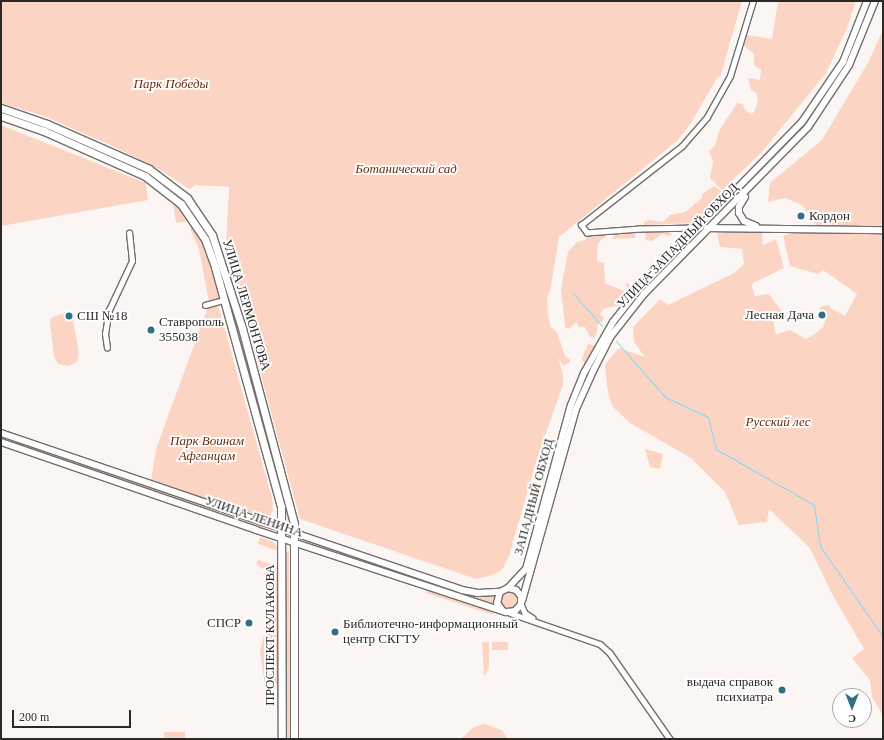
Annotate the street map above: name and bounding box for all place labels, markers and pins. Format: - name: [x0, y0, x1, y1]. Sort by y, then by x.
- place label: Кордон: [809, 208, 850, 224]
- marker: Кордон: [796, 211, 806, 221]
- place label: Лесная Дача: [745, 307, 814, 323]
- place label: СШ №18: [77, 308, 127, 324]
- marker: Лесная Дача: [817, 310, 827, 320]
- marker: СШ №18: [64, 311, 74, 321]
- place label: Ставрополь 355038: [159, 315, 224, 346]
- marker: Ставрополь 355038: [146, 325, 156, 335]
- place label: СПСР: [207, 615, 241, 631]
- place label: Библиотечно-информационный центр СКГТУ: [343, 617, 518, 648]
- marker: СПСР: [244, 618, 254, 628]
- marker: Библиотечно-информационный центр СКГТУ: [330, 627, 340, 637]
- place label: выдача справок психиатра: [687, 675, 773, 706]
- marker: выдача справок психиатра: [776, 684, 788, 696]

